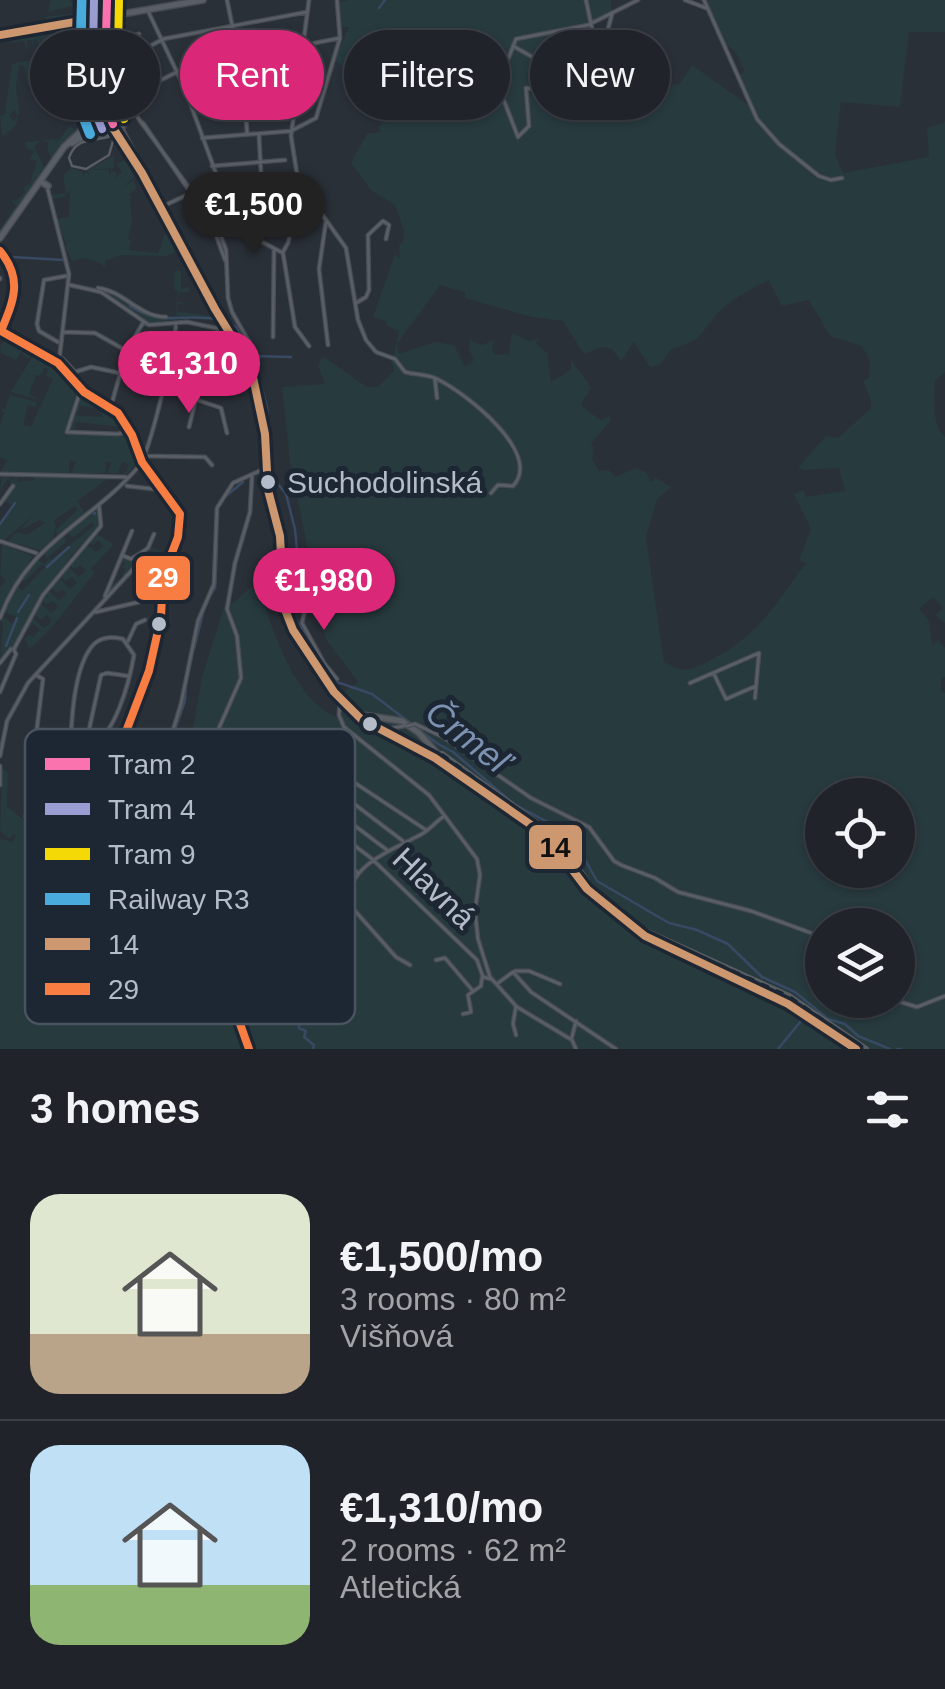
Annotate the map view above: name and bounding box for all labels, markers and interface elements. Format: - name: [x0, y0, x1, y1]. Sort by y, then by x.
- chip: Buy: [30, 30, 160, 120]
- chip: Rent: [180, 30, 324, 120]
- chip: Filters: [344, 30, 510, 120]
- chip: New: [530, 30, 670, 120]
- pin: €1,500: [173, 172, 335, 257]
- text: €1,500: [205, 186, 303, 222]
- pin: €1,310: [108, 331, 270, 416]
- text: €1,310: [140, 345, 238, 381]
- place label: Suchodolinská: [287, 466, 482, 499]
- marker: Suchodolinská: [258, 472, 278, 492]
- pin: €1,980: [243, 548, 405, 633]
- line badge: 29: [134, 554, 192, 602]
- text: 29: [147, 562, 179, 593]
- text: €1,980: [275, 562, 373, 598]
- unlabelled marker: [149, 614, 169, 634]
- water label: Črmeľ: [419, 692, 521, 784]
- unlabelled marker: [360, 714, 380, 734]
- legend: [25, 729, 355, 1024]
- text: Tram 2: [108, 749, 196, 780]
- map controls: [805, 778, 915, 1018]
- button: locate: [805, 778, 915, 888]
- text: Tram 4: [108, 794, 196, 825]
- line badge: 14: [527, 823, 584, 871]
- text: 14: [539, 832, 571, 863]
- text: Tram 9: [108, 839, 196, 870]
- street label: Hlavná: [386, 840, 482, 936]
- text: Railway R3: [108, 884, 250, 915]
- button: layers: [805, 908, 915, 1018]
- text: 14: [108, 929, 139, 960]
- text: 29: [108, 974, 139, 1005]
- icon: filters: [860, 1082, 915, 1137]
- text: 3 homes: [30, 1085, 200, 1132]
- text: €1,500/mo: [340, 1233, 543, 1280]
- icon: home: [110, 1234, 230, 1354]
- text: 3 rooms · 80 m²: [340, 1281, 566, 1317]
- text: Višňová: [340, 1318, 453, 1354]
- text: €1,310/mo: [340, 1484, 543, 1531]
- icon: home: [110, 1485, 230, 1605]
- text: 2 rooms · 62 m²: [340, 1532, 566, 1568]
- text: Atletická: [340, 1569, 461, 1605]

